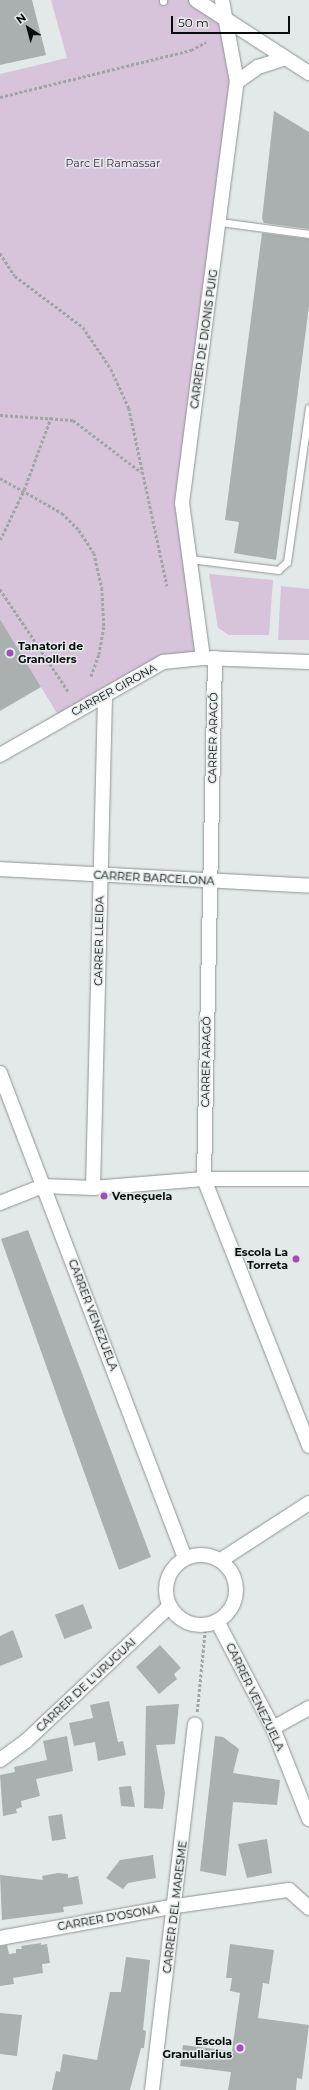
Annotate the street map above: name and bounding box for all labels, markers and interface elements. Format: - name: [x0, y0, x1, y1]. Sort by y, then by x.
- north arrow: [8, 8, 48, 48]
- scale bar: [173, 8, 292, 34]
- text: N: [13, 10, 29, 27]
- text: 50 m: [178, 15, 209, 30]
- park label: Parc El Ramassar: [66, 156, 160, 170]
- street label: CARRER DE DIONIS PUIG: [188, 268, 220, 410]
- place label: Tanatori de Granollers: [18, 640, 83, 666]
- marker: Tanatori de Granollers: [5, 648, 15, 658]
- street label: CARRER GIRONA: [69, 661, 159, 719]
- street label: CARRER ARAGÓ: [206, 692, 220, 784]
- street label: CARRER BARCELONA: [93, 868, 215, 888]
- street label: CARRER LLEIDA: [92, 896, 106, 986]
- street label: CARRER ARAGÓ: [199, 1016, 213, 1108]
- place label: Veneçuela: [112, 1189, 172, 1203]
- marker: Veneçuela: [99, 1191, 109, 1201]
- place label: Escola La Torreta: [235, 1246, 288, 1272]
- marker: Escola La Torreta: [291, 1254, 301, 1264]
- street label: CARRER VENEZUELA: [66, 1257, 120, 1373]
- street label: CARRER DE L'URUGUAI: [34, 1635, 138, 1735]
- street label: CARRER VENEZUELA: [223, 1641, 287, 1753]
- street label: CARRER DEL MARESME: [160, 1840, 190, 1974]
- street label: CARRER D'OSONA: [56, 1903, 160, 1933]
- place label: Escola Granullarius: [162, 2035, 232, 2061]
- marker: Escola Granullarius: [235, 2043, 245, 2053]

